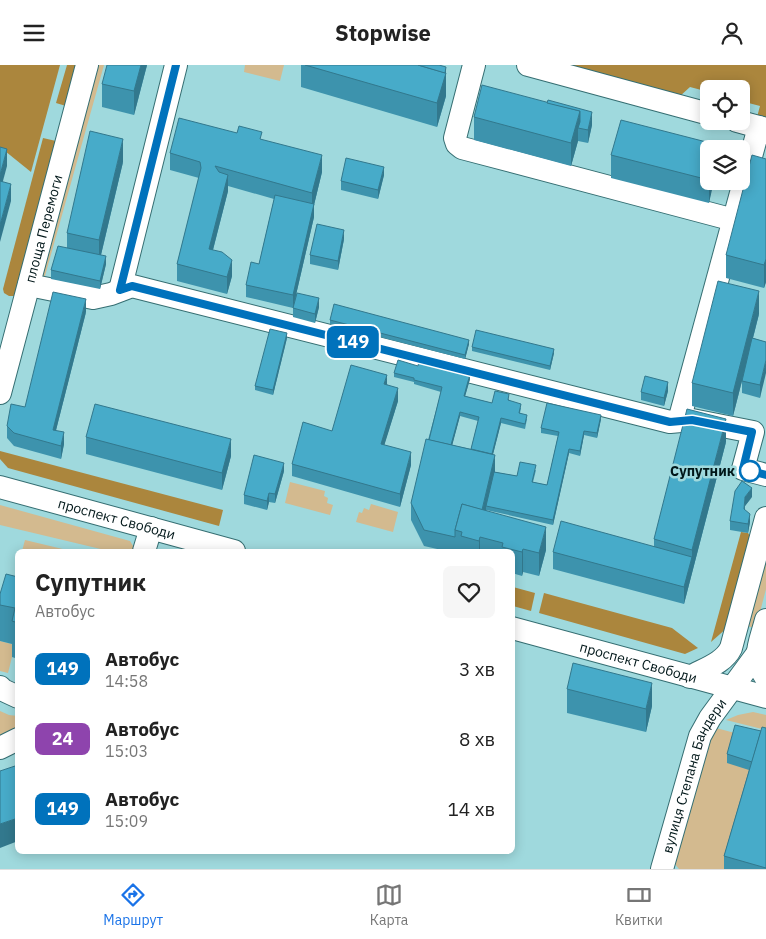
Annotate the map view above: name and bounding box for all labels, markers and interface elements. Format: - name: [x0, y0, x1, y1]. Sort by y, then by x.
- text: Stopwise: [335, 18, 431, 47]
- icon: menu: [20, 19, 48, 47]
- icon: person: [718, 19, 746, 47]
- map controls: [700, 80, 750, 190]
- button: locate: [700, 80, 750, 130]
- button: layers: [700, 140, 750, 190]
- street label: площа Перемоги: [21, 173, 67, 285]
- line badge: 149: [324, 326, 382, 358]
- text: 149: [337, 330, 369, 353]
- marker: Супутник: [739, 460, 761, 482]
- place label: Супутник: [670, 462, 735, 480]
- street label: проспект Свободи: [56, 494, 178, 544]
- text: Супутник: [35, 566, 146, 598]
- button: heart: [443, 566, 495, 618]
- text: Автобус: [35, 601, 95, 621]
- street label: проспект Свободи: [578, 638, 699, 687]
- text: Автобус: [105, 647, 179, 671]
- text: 149: [46, 657, 79, 680]
- text: 3 хв: [459, 657, 495, 681]
- text: 14:58: [105, 671, 148, 691]
- street label: вулиця Степана Бандери: [658, 695, 730, 855]
- text: Автобус: [105, 717, 179, 741]
- text: 24: [52, 727, 73, 750]
- text: 8 хв: [459, 727, 495, 751]
- text: 15:03: [105, 741, 148, 761]
- text: Автобус: [105, 787, 179, 811]
- text: 149: [46, 797, 79, 820]
- text: 14 хв: [447, 797, 495, 821]
- text: 15:09: [105, 811, 148, 831]
- tab: Маршрут: [103, 881, 163, 929]
- tab: Карта: [370, 881, 408, 929]
- tab: Квитки: [615, 881, 663, 929]

